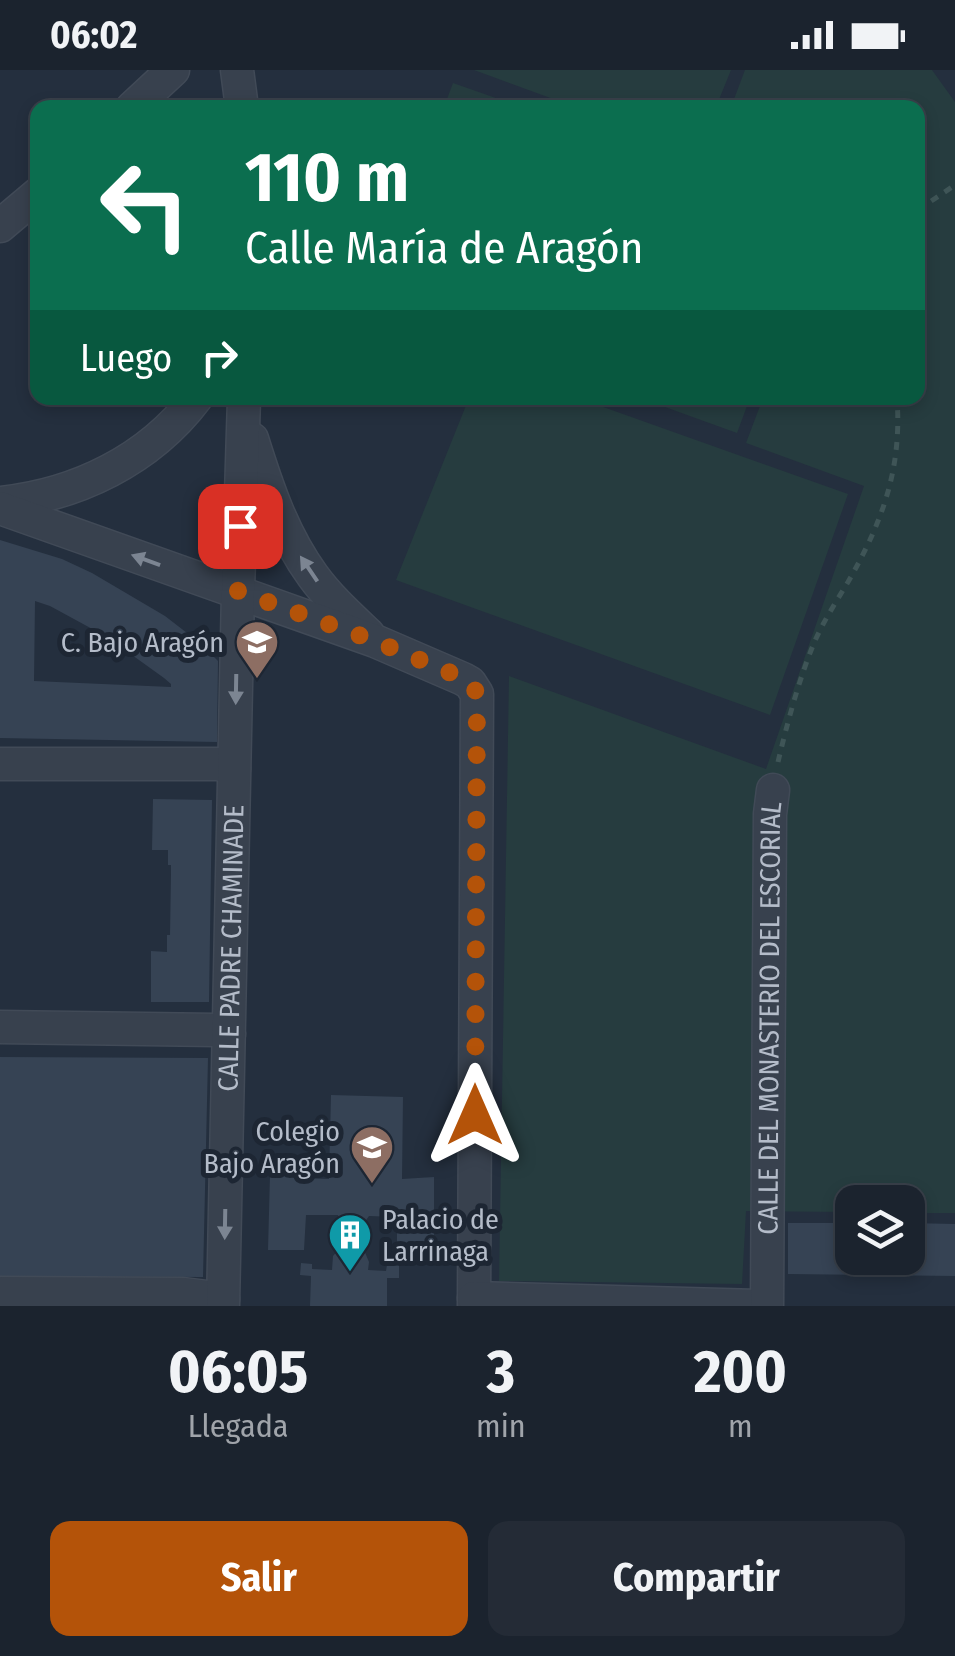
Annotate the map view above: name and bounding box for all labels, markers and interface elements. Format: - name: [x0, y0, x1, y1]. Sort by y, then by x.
- text: 06:02: [50, 12, 137, 58]
- text: 110 m: [245, 136, 409, 220]
- icon: left: [80, 140, 210, 270]
- text: Calle María de Aragón: [245, 221, 643, 275]
- icon: right: [192, 330, 247, 385]
- text: Luego: [80, 335, 172, 381]
- pin: [198, 484, 283, 569]
- icon: arrive: [213, 499, 268, 554]
- one-way arrow: [130, 552, 160, 567]
- one-way arrow: [301, 555, 319, 582]
- school or university icon: C. Bajo Aragón: [234, 619, 280, 680]
- place label: C. Bajo Aragón: [61, 626, 224, 659]
- one-way arrow: [228, 673, 244, 705]
- street label: CALLE DEL MONASTERIO DEL ESCORIAL: [751, 799, 788, 1235]
- street label: CALLE PADRE CHAMINADE: [211, 804, 250, 1092]
- position arrow: [423, 1063, 527, 1167]
- place label: Colegio Bajo Aragón: [204, 1115, 340, 1180]
- school or university icon: Colegio Bajo Aragón: [349, 1124, 395, 1185]
- map controls: [835, 1185, 925, 1275]
- button: layers: [835, 1185, 925, 1275]
- place label: Palacio de Larrinaga: [382, 1203, 499, 1268]
- one-way arrow: [216, 1208, 232, 1240]
- building icon: Palacio de Larrinaga: [327, 1212, 373, 1273]
- text: 06:05: [168, 1336, 308, 1408]
- text: 3: [487, 1336, 515, 1408]
- text: 200: [694, 1336, 787, 1408]
- text: Llegada: [188, 1407, 288, 1445]
- text: min: [476, 1407, 526, 1445]
- text: m: [728, 1407, 753, 1445]
- button: Salir: [50, 1521, 468, 1636]
- button: Compartir: [488, 1521, 905, 1636]

